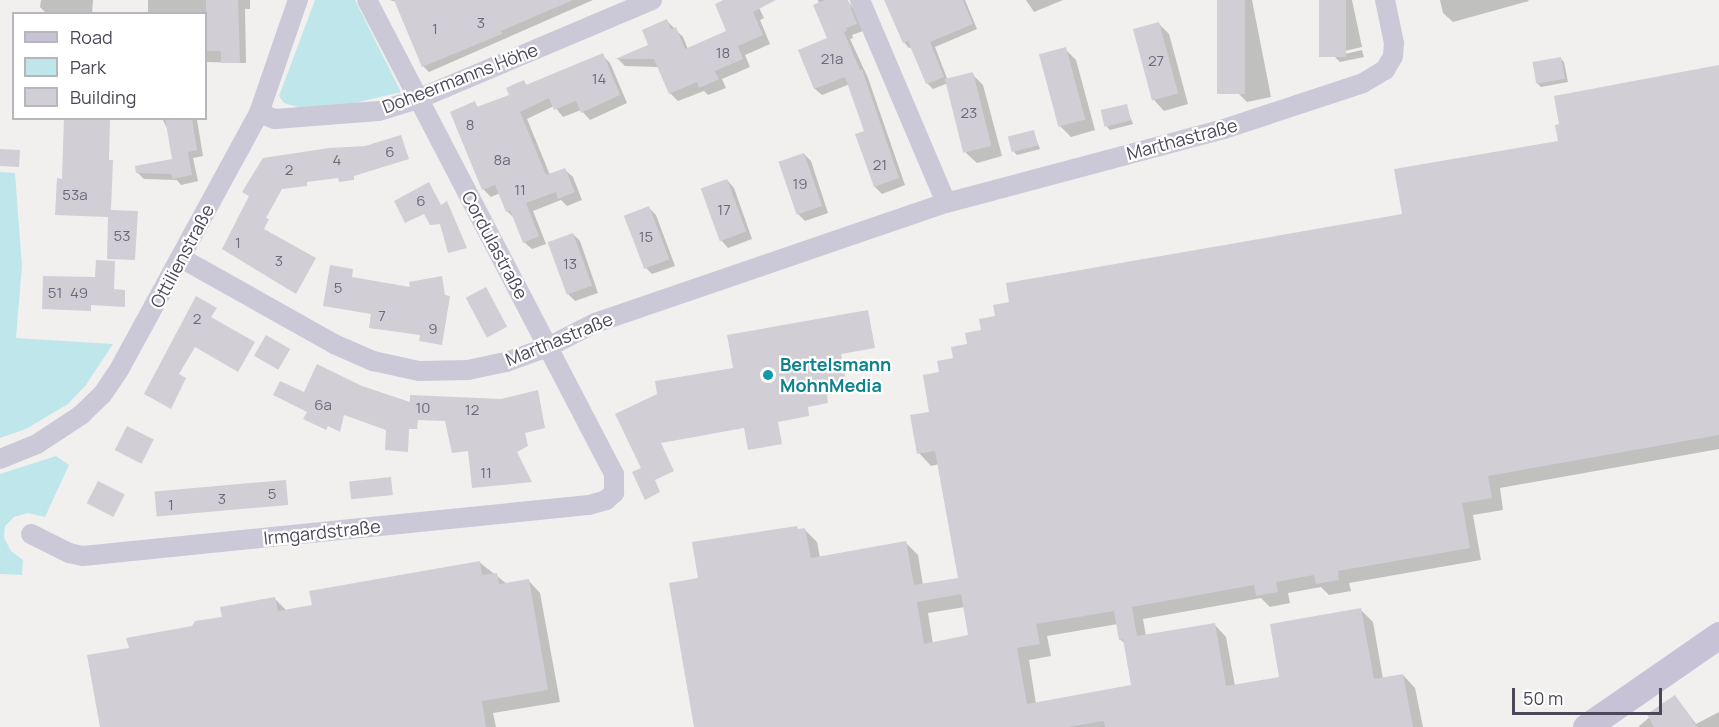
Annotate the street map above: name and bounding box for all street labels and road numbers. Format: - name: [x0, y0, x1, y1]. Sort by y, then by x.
- street label: Doheermanns Höhe: [379, 38, 541, 118]
- street label: Marthastraße: [1124, 114, 1240, 164]
- street label: Cordulastraße: [457, 187, 533, 303]
- street label: Ottilienstraße: [146, 201, 218, 311]
- street label: Marthastraße: [502, 308, 616, 370]
- street label: Irmgardstraße: [262, 515, 382, 549]

